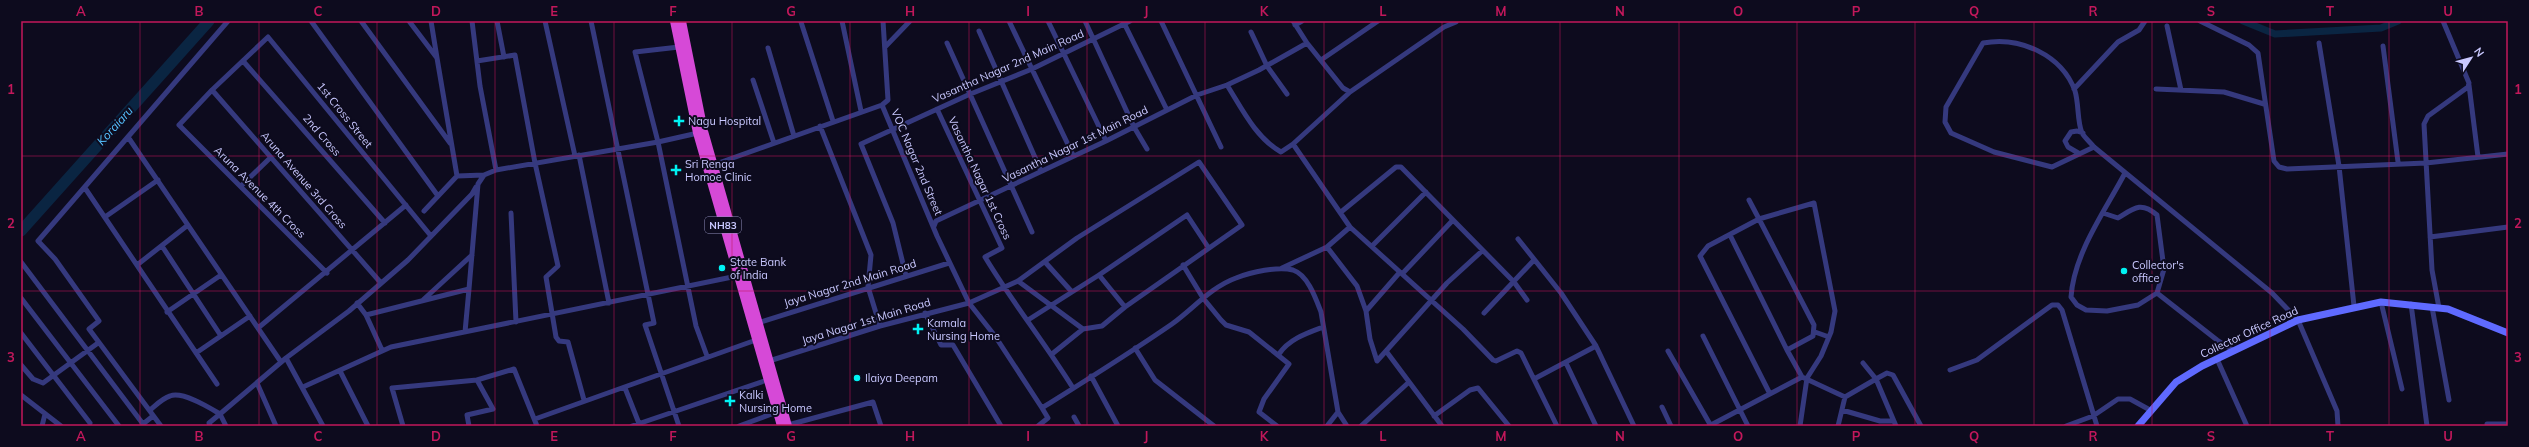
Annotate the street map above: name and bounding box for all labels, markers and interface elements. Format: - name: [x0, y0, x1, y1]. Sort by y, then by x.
- text: A: [76, 3, 86, 19]
- text: B: [195, 3, 204, 19]
- text: C: [314, 3, 323, 19]
- text: D: [431, 3, 441, 19]
- text: E: [550, 3, 558, 19]
- text: F: [669, 3, 677, 19]
- text: G: [786, 3, 796, 19]
- text: H: [905, 3, 915, 19]
- text: I: [1026, 3, 1030, 19]
- text: J: [1144, 3, 1148, 19]
- text: K: [1260, 3, 1270, 19]
- text: L: [1379, 3, 1387, 19]
- text: M: [1495, 3, 1507, 19]
- text: N: [1615, 3, 1625, 19]
- text: O: [1733, 3, 1743, 19]
- text: P: [1852, 3, 1861, 19]
- text: Q: [1969, 3, 1979, 19]
- text: R: [2088, 3, 2098, 19]
- text: S: [2207, 3, 2215, 19]
- text: T: [2326, 3, 2334, 19]
- text: U: [2443, 3, 2453, 19]
- street label: Vasantha Nagar 2nd Main Road: [930, 26, 1086, 106]
- north arrow: [2451, 38, 2491, 78]
- text: N: [2471, 45, 2487, 60]
- street label: 1st Cross Street: [314, 79, 376, 151]
- text: 1: [7, 81, 15, 97]
- text: 1: [2514, 81, 2522, 97]
- water label: Koraiaru: [93, 103, 136, 148]
- street label: Vasantha Nagar 1st Main Road: [1000, 103, 1150, 185]
- street label: VOC Nagar 2nd Street: [888, 107, 946, 217]
- street label: 2nd Cross: [300, 111, 344, 159]
- place label: Nagu Hospital: [688, 114, 761, 128]
- street label: Vasantha Nagar 1st Cross: [945, 114, 1015, 242]
- marker: Nagu Hospital: [673, 115, 685, 127]
- street label: Aruna Avenue 3rd Cross: [258, 129, 350, 231]
- street label: Aruna Avenue 4th Cross: [211, 143, 309, 241]
- place label: Sri Renga Homoe Clinic: [685, 157, 752, 184]
- marker: Sri Renga Homoe Clinic: [670, 164, 682, 176]
- text: 2: [7, 215, 15, 231]
- text: 2: [2514, 215, 2522, 231]
- road number: NH83: [705, 217, 741, 233]
- place label: State Bank of India: [730, 255, 786, 282]
- street label: Jaya Nagar 2nd Main Road: [782, 256, 918, 310]
- place label: Collector's office: [2132, 258, 2184, 285]
- marker: State Bank of India: [717, 263, 727, 273]
- marker: Collector's office: [2119, 266, 2129, 276]
- street label: Jaya Nagar 1st Main Road: [800, 295, 932, 347]
- street label: Collector Office Road: [2198, 303, 2300, 361]
- place label: Kamala Nursing Home: [927, 316, 1000, 343]
- marker: Kamala Nursing Home: [912, 323, 924, 335]
- text: 3: [7, 349, 15, 365]
- text: 3: [2514, 349, 2522, 365]
- place label: Ilaiya Deepam: [865, 371, 938, 385]
- marker: Ilaiya Deepam: [852, 373, 862, 383]
- place label: Kalki Nursing Home: [739, 388, 812, 415]
- marker: Kalki Nursing Home: [724, 395, 736, 407]
- text: A: [76, 428, 86, 444]
- text: B: [195, 428, 204, 444]
- text: C: [314, 428, 323, 444]
- text: D: [431, 428, 441, 444]
- text: E: [550, 428, 558, 444]
- text: F: [669, 428, 677, 444]
- text: G: [786, 428, 796, 444]
- text: H: [905, 428, 915, 444]
- text: I: [1026, 428, 1030, 444]
- text: J: [1144, 428, 1148, 444]
- text: K: [1260, 428, 1270, 444]
- text: L: [1379, 428, 1387, 444]
- text: M: [1495, 428, 1507, 444]
- text: N: [1615, 428, 1625, 444]
- text: O: [1733, 428, 1743, 444]
- text: P: [1852, 428, 1861, 444]
- text: Q: [1969, 428, 1979, 444]
- text: R: [2088, 428, 2098, 444]
- text: S: [2207, 428, 2215, 444]
- text: T: [2326, 428, 2334, 444]
- text: U: [2443, 428, 2453, 444]

